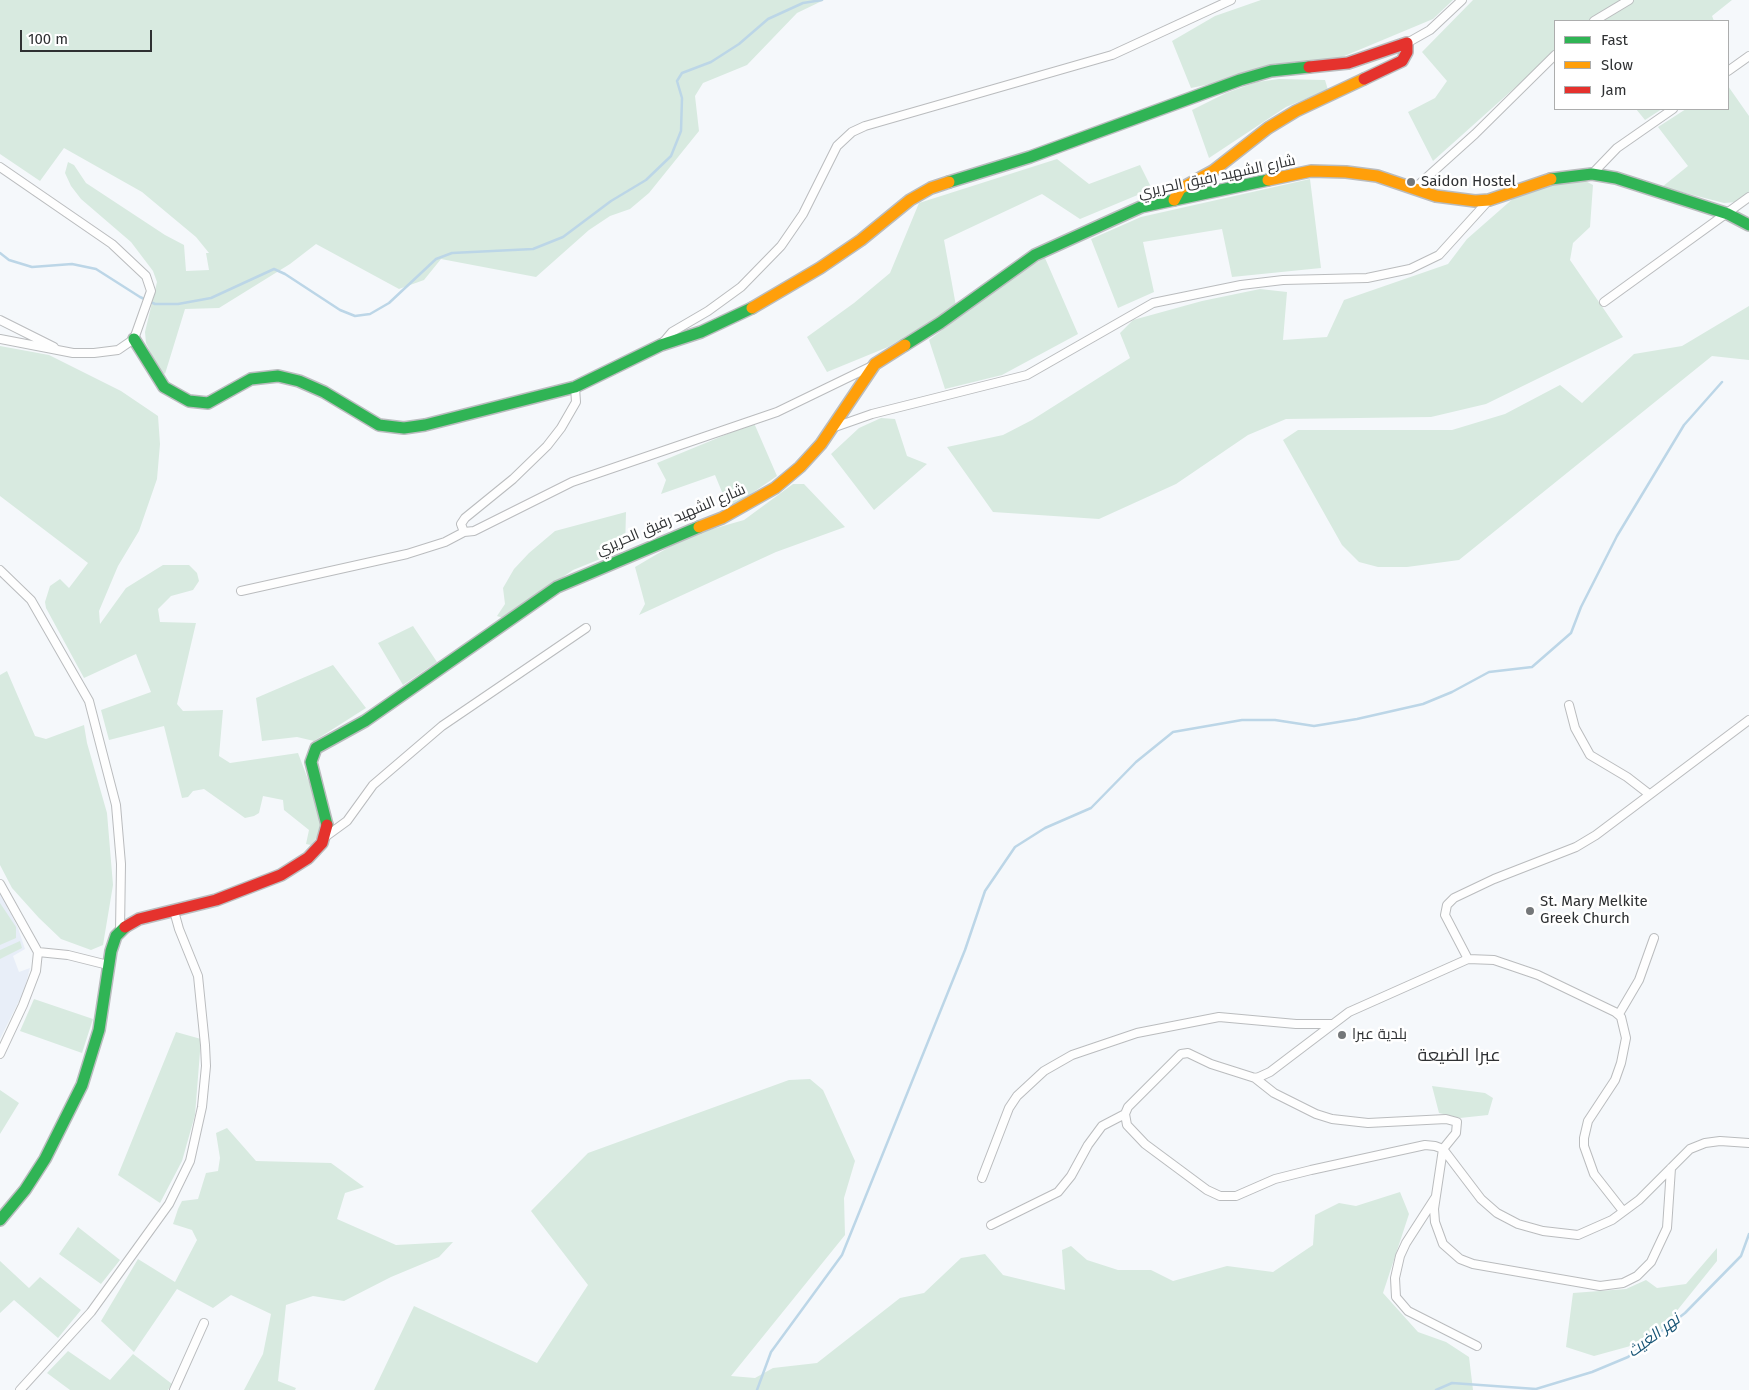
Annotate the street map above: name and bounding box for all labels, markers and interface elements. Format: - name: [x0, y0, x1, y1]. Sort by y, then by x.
- scale bar: [22, 20, 155, 52]
- legend: [1554, 20, 1729, 110]
- text: 100 m: [28, 30, 68, 48]
- text: Fast: [1601, 31, 1628, 49]
- text: Slow: [1601, 56, 1633, 74]
- text: Jam: [1601, 81, 1627, 99]
- street label: شارع الشهيد رفيق الحريري: [1137, 152, 1297, 202]
- place label: Saidon Hostel: [1421, 173, 1516, 191]
- marker: Saidon Hostel: [1405, 176, 1417, 188]
- street label: شارع الشهيد رفيق الحريري: [594, 480, 748, 560]
- place label: St. Mary Melkite Greek Church: [1540, 893, 1648, 928]
- marker: St. Mary Melkite Greek Church: [1524, 905, 1536, 917]
- place label: بلدية عبرا: [1352, 1026, 1407, 1044]
- marker: بلدية عبرا: [1336, 1029, 1348, 1041]
- district label: عبرا الضيعة: [1417, 1045, 1501, 1067]
- water label: نهر الغيث: [1624, 1310, 1684, 1362]

